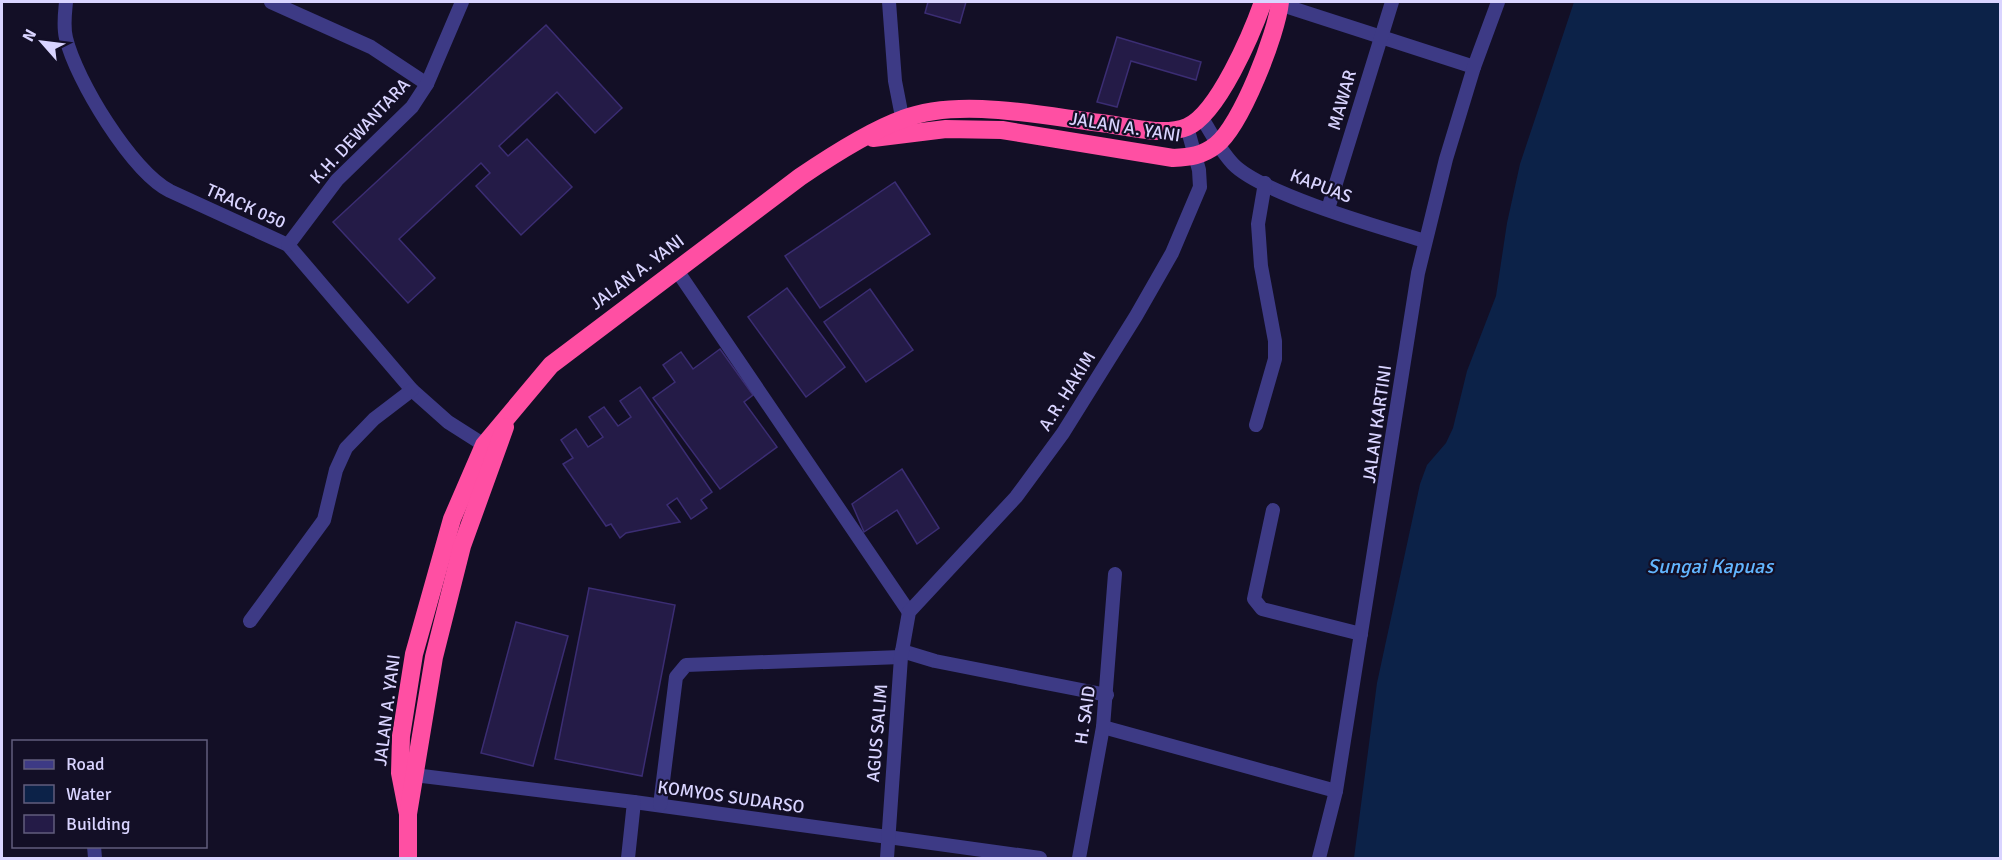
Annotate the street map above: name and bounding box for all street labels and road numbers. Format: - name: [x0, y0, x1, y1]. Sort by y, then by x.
- street label: MAWAR: [1323, 67, 1361, 133]
- street label: K.H. DEWANTARA: [305, 73, 415, 189]
- street label: JALAN A. YANI: [1068, 107, 1182, 147]
- street label: KAPUAS: [1287, 164, 1355, 208]
- street label: TRACK 050: [203, 179, 289, 233]
- street label: JALAN A. YANI: [586, 229, 688, 315]
- street label: A.R. HAKIM: [1034, 347, 1100, 435]
- street label: JALAN KARTINI: [1358, 363, 1396, 485]
- street label: JALAN A. YANI: [369, 653, 405, 767]
- street label: AGUS SALIM: [862, 683, 892, 783]
- street label: H. SAID: [1070, 684, 1100, 746]
- street label: KOMYOS SUDARSO: [656, 776, 806, 818]

